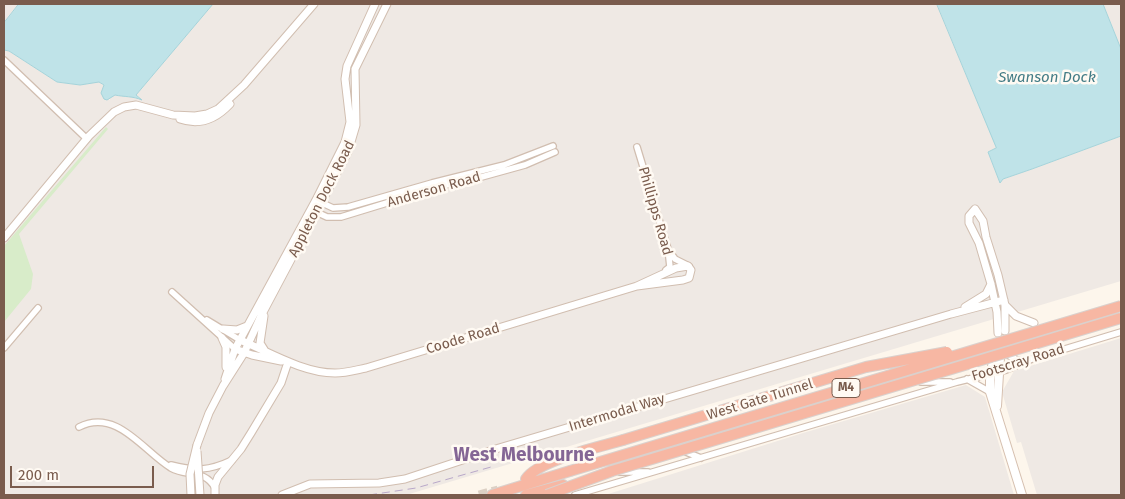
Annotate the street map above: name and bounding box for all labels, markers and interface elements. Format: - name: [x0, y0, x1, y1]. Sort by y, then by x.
- water label: Swanson Dock: [998, 69, 1096, 87]
- street label: Appleton Dock Road: [285, 138, 359, 260]
- street label: Phillipps Road: [634, 165, 676, 257]
- street label: Anderson Road: [385, 169, 483, 211]
- street label: Coode Road: [424, 320, 502, 358]
- street label: Footscray Road: [970, 341, 1066, 385]
- street label: West Gate Tunnel: [705, 376, 815, 424]
- road number: M4: [832, 378, 860, 398]
- street label: Intermodal Way: [567, 390, 667, 436]
- district label: West Melbourne: [454, 445, 594, 467]
- scale bar: [12, 456, 156, 488]
- text: 200 m: [18, 466, 59, 484]

